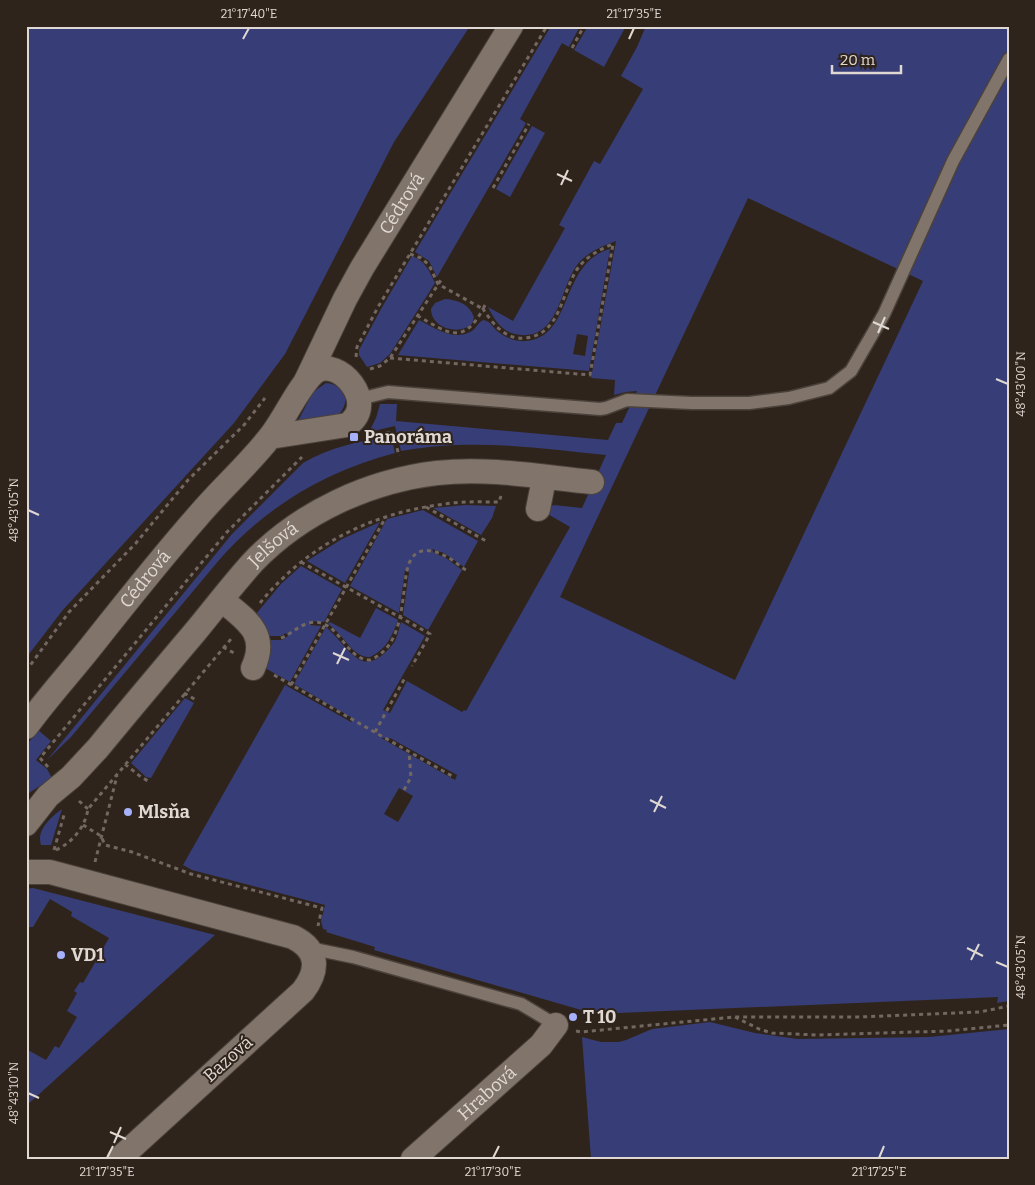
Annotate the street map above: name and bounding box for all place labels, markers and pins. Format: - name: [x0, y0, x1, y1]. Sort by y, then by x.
- place label: Panoráma: [364, 426, 452, 448]
- marker: Panoráma: [348, 431, 360, 443]
- place label: Mlsňa: [138, 801, 190, 823]
- marker: Mlsňa: [122, 806, 134, 818]
- place label: VD1: [71, 944, 104, 966]
- marker: VD1: [55, 949, 67, 961]
- place label: T 10: [583, 1006, 616, 1028]
- marker: T 10: [567, 1011, 579, 1023]

